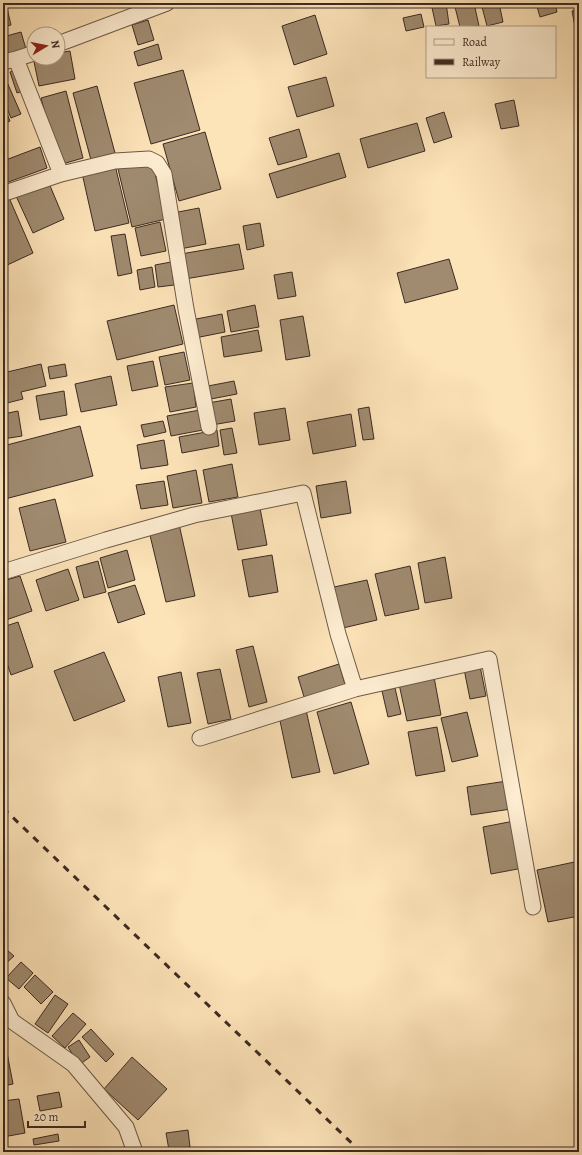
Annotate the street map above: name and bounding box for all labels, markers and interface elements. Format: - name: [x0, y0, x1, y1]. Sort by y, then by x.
- north arrow: [26, 26, 66, 66]
- legend: [426, 26, 556, 78]
- text: Road: [462, 34, 488, 50]
- text: N: [47, 39, 63, 50]
- text: Railway: [462, 54, 501, 70]
- scale bar: [28, 1103, 85, 1129]
- text: 20 m: [34, 1109, 58, 1125]

